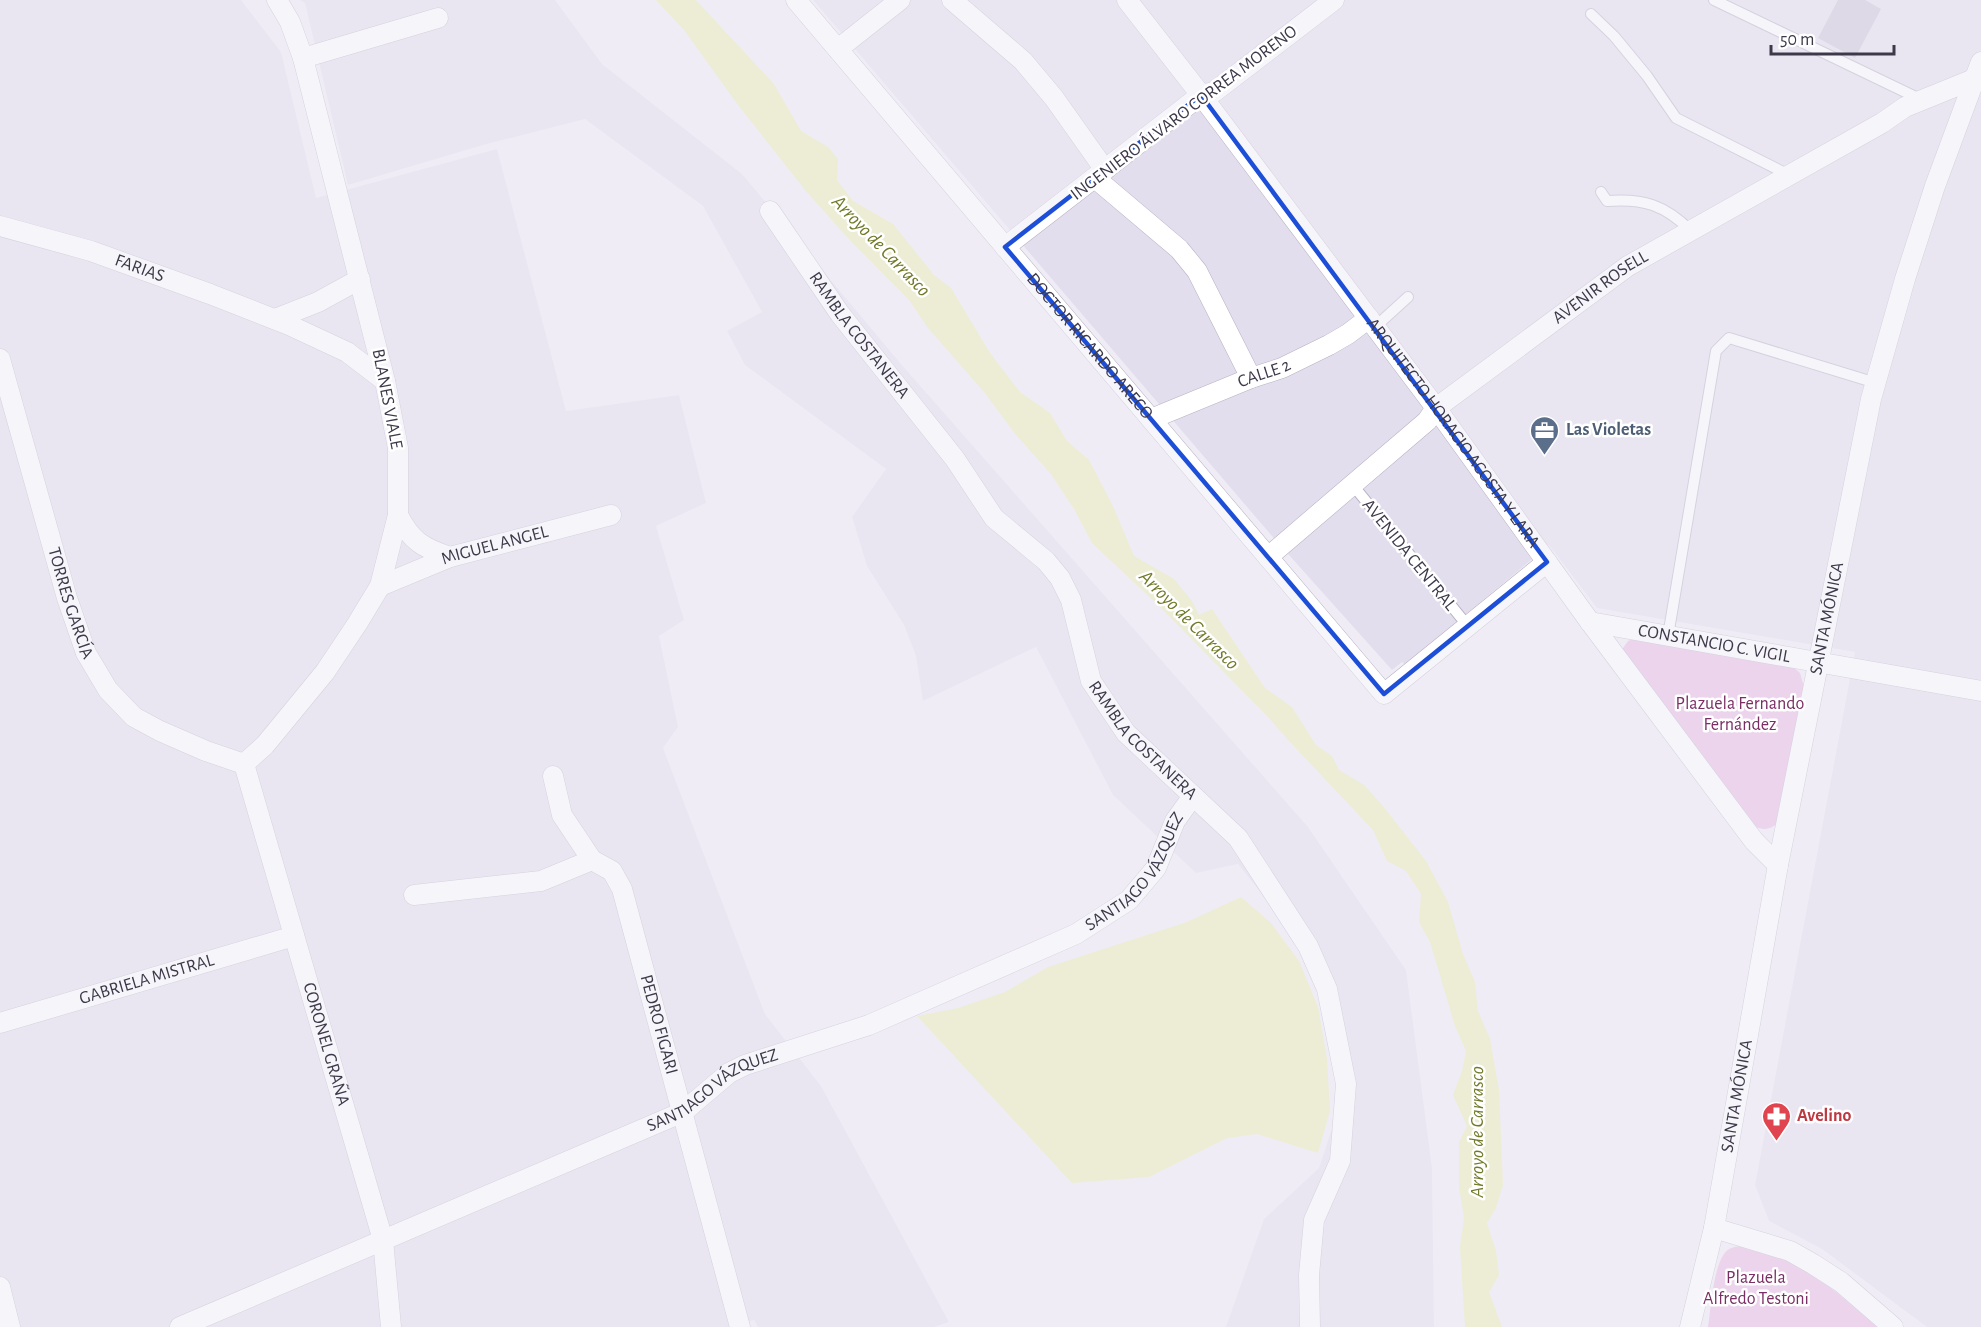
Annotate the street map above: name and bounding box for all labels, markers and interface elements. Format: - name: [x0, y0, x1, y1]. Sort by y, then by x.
- scale bar: [1771, 18, 1894, 56]
- street label: INGENIERO ÁLVARO CORREA MORENO: [1066, 20, 1300, 204]
- text: 50 m: [1780, 31, 1814, 49]
- water label: Arroyo de Carrasco: [827, 191, 934, 300]
- street label: AVENIR ROSELL: [1549, 247, 1651, 327]
- street label: FARIAS: [112, 251, 167, 286]
- street label: RAMBLA COSTANERA: [805, 269, 913, 403]
- street label: DOCTOR RICARDO ARECO: [1023, 270, 1156, 423]
- street label: ARQUITECTO HORACIO ACOSTA Y LARA: [1363, 315, 1543, 552]
- street label: BLANES VIALE: [368, 347, 406, 451]
- street label: CALLE 2: [1235, 356, 1294, 391]
- office icon: Las Violetas: [1529, 414, 1561, 456]
- place label: Las Violetas: [1566, 421, 1651, 439]
- street label: AVENIDA CENTRAL: [1359, 496, 1460, 614]
- street label: MIGUEL ANGEL: [439, 523, 550, 569]
- street label: TORRES GARCÍA: [44, 546, 97, 663]
- street label: SANTA MÓNICA: [1807, 560, 1847, 676]
- water label: Arroyo de Carrasco: [1135, 566, 1243, 674]
- street label: CONSTANCIO C. VIGIL: [1637, 622, 1792, 666]
- street label: RAMBLA COSTANERA: [1085, 678, 1201, 804]
- park label: Plazuela Fernando Fernández: [1676, 695, 1805, 734]
- street label: SANTIAGO VÁZQUEZ: [1082, 809, 1187, 935]
- street label: GABRIELA MISTRAL: [77, 951, 217, 1008]
- street label: PEDRO FIGARI: [637, 973, 681, 1076]
- street label: CORONEL GRAÑA: [299, 981, 353, 1109]
- street label: SANTA MÓNICA: [1718, 1037, 1756, 1154]
- street label: SANTIAGO VÁZQUEZ: [644, 1046, 780, 1135]
- water label: Arroyo de Carrasco: [1467, 1066, 1487, 1199]
- pharmacy icon: Avelino: [1760, 1100, 1792, 1142]
- place label: Avelino: [1797, 1107, 1852, 1125]
- park label: Plazuela Alfredo Testoni: [1703, 1269, 1809, 1308]

